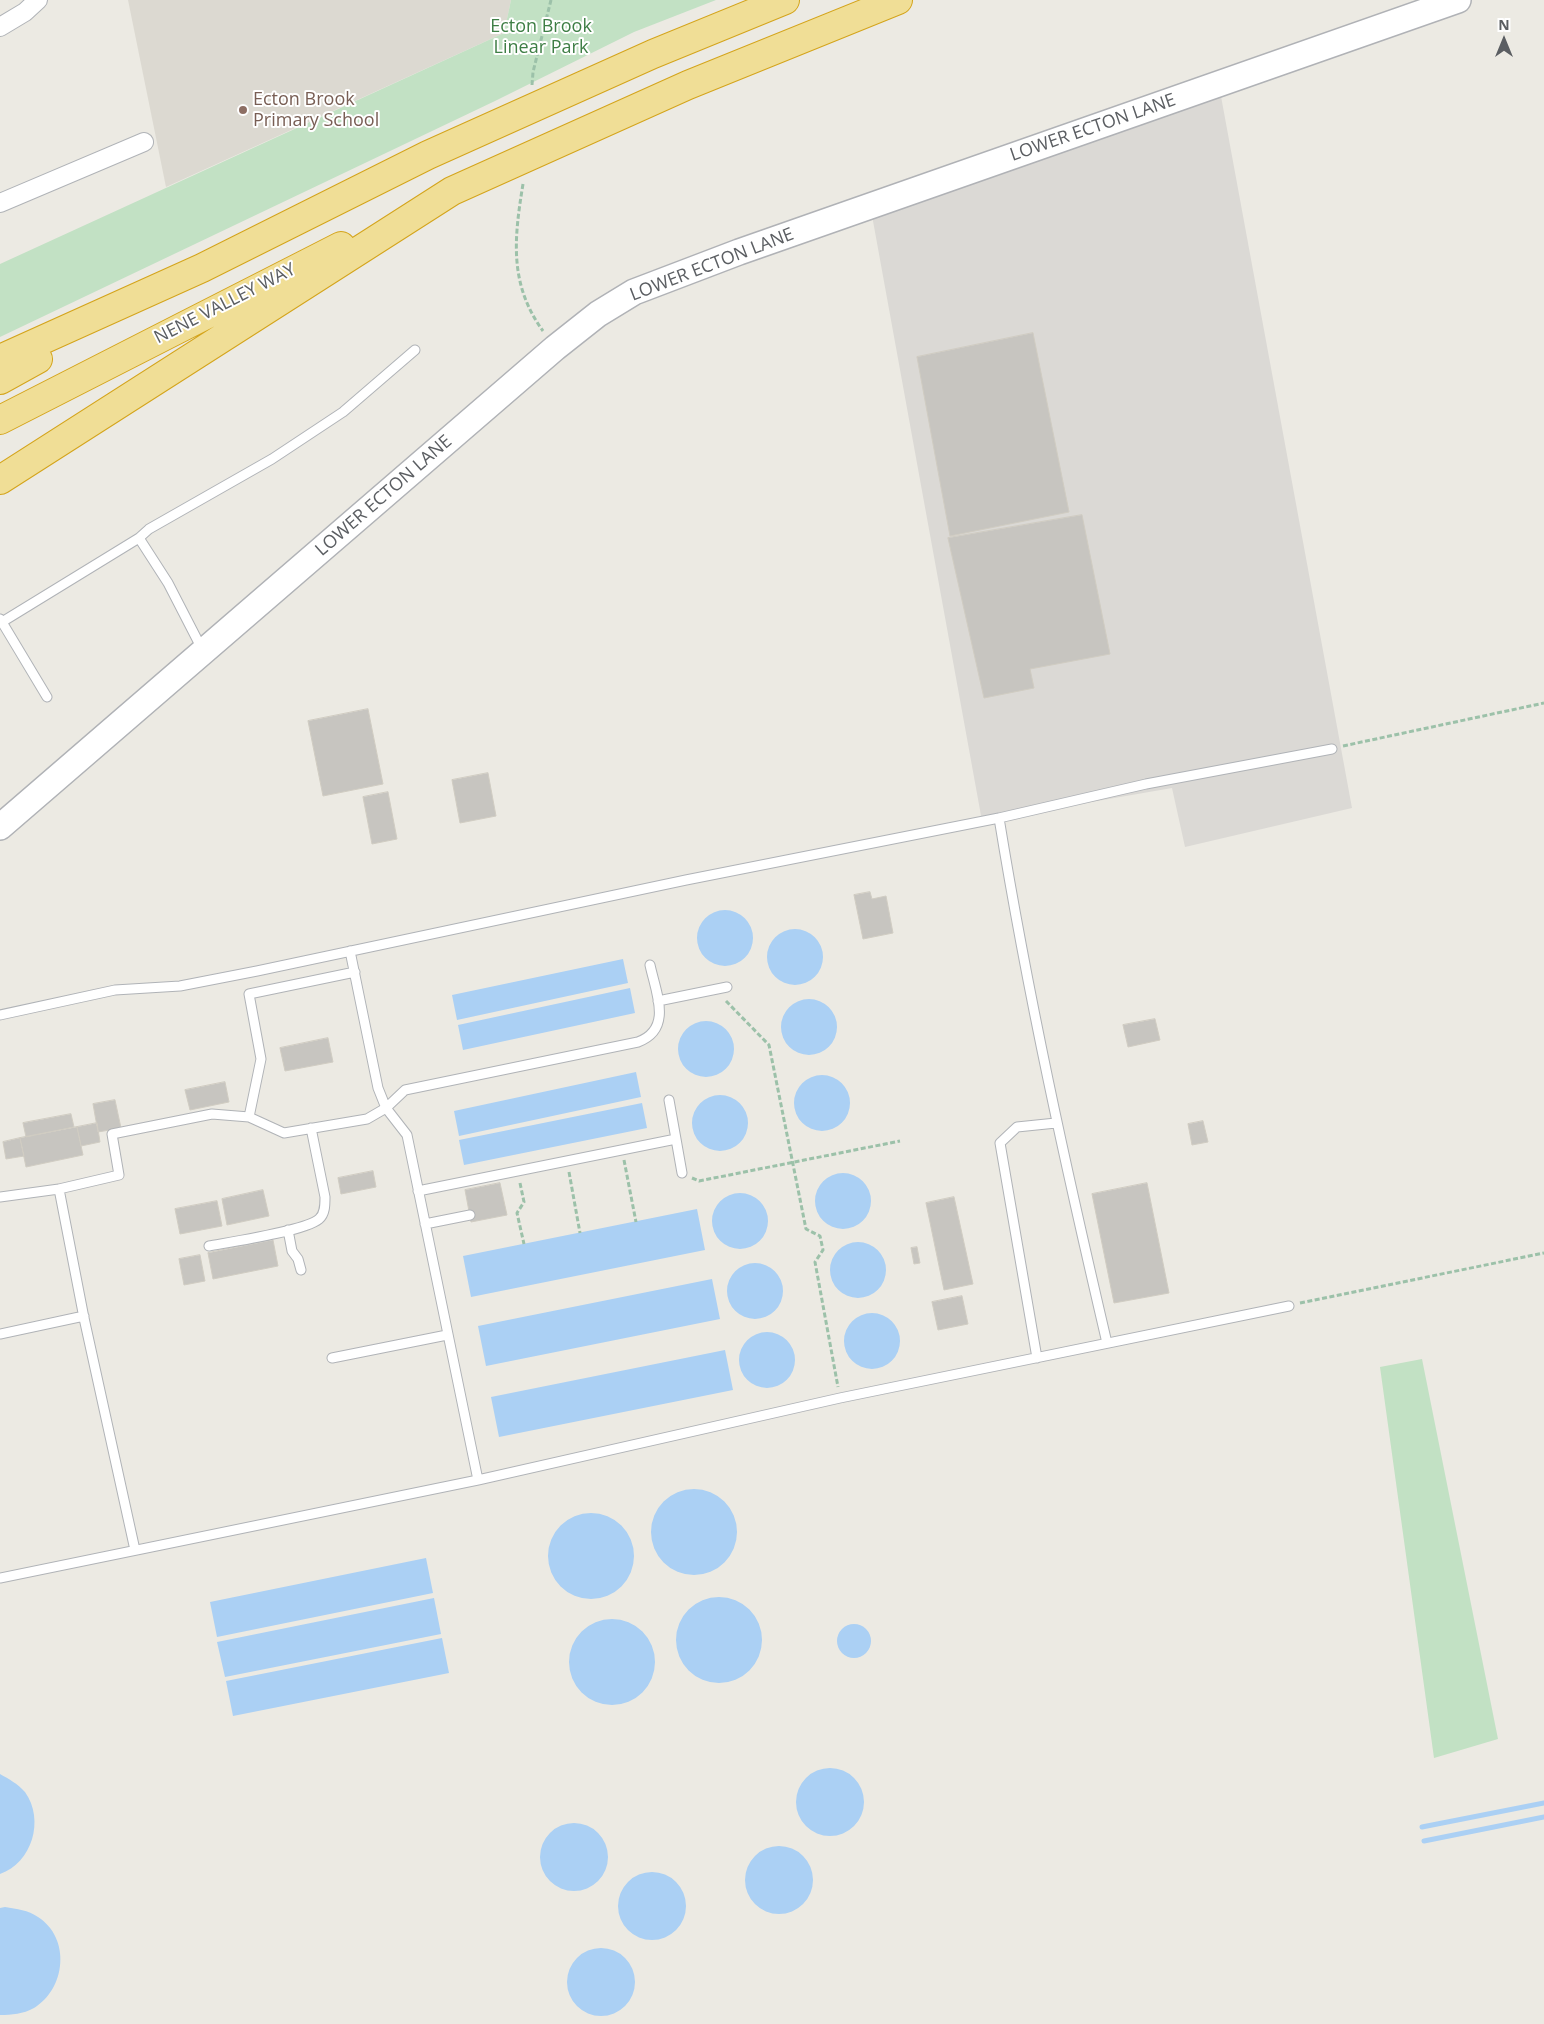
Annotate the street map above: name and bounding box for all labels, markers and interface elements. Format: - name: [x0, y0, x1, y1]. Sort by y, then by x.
- north arrow: [1479, 15, 1529, 65]
- text: N: [1498, 15, 1510, 34]
- park label: Ecton Brook Linear Park: [490, 16, 592, 58]
- place label: Ecton Brook Primary School: [253, 89, 379, 132]
- street label: LOWER ECTON LANE: [1007, 90, 1179, 166]
- marker: Ecton Brook Primary School: [237, 104, 249, 116]
- street label: LOWER ECTON LANE: [627, 224, 797, 306]
- street label: NENE VALLEY WAY: [151, 259, 299, 349]
- street label: LOWER ECTON LANE: [311, 431, 457, 561]

